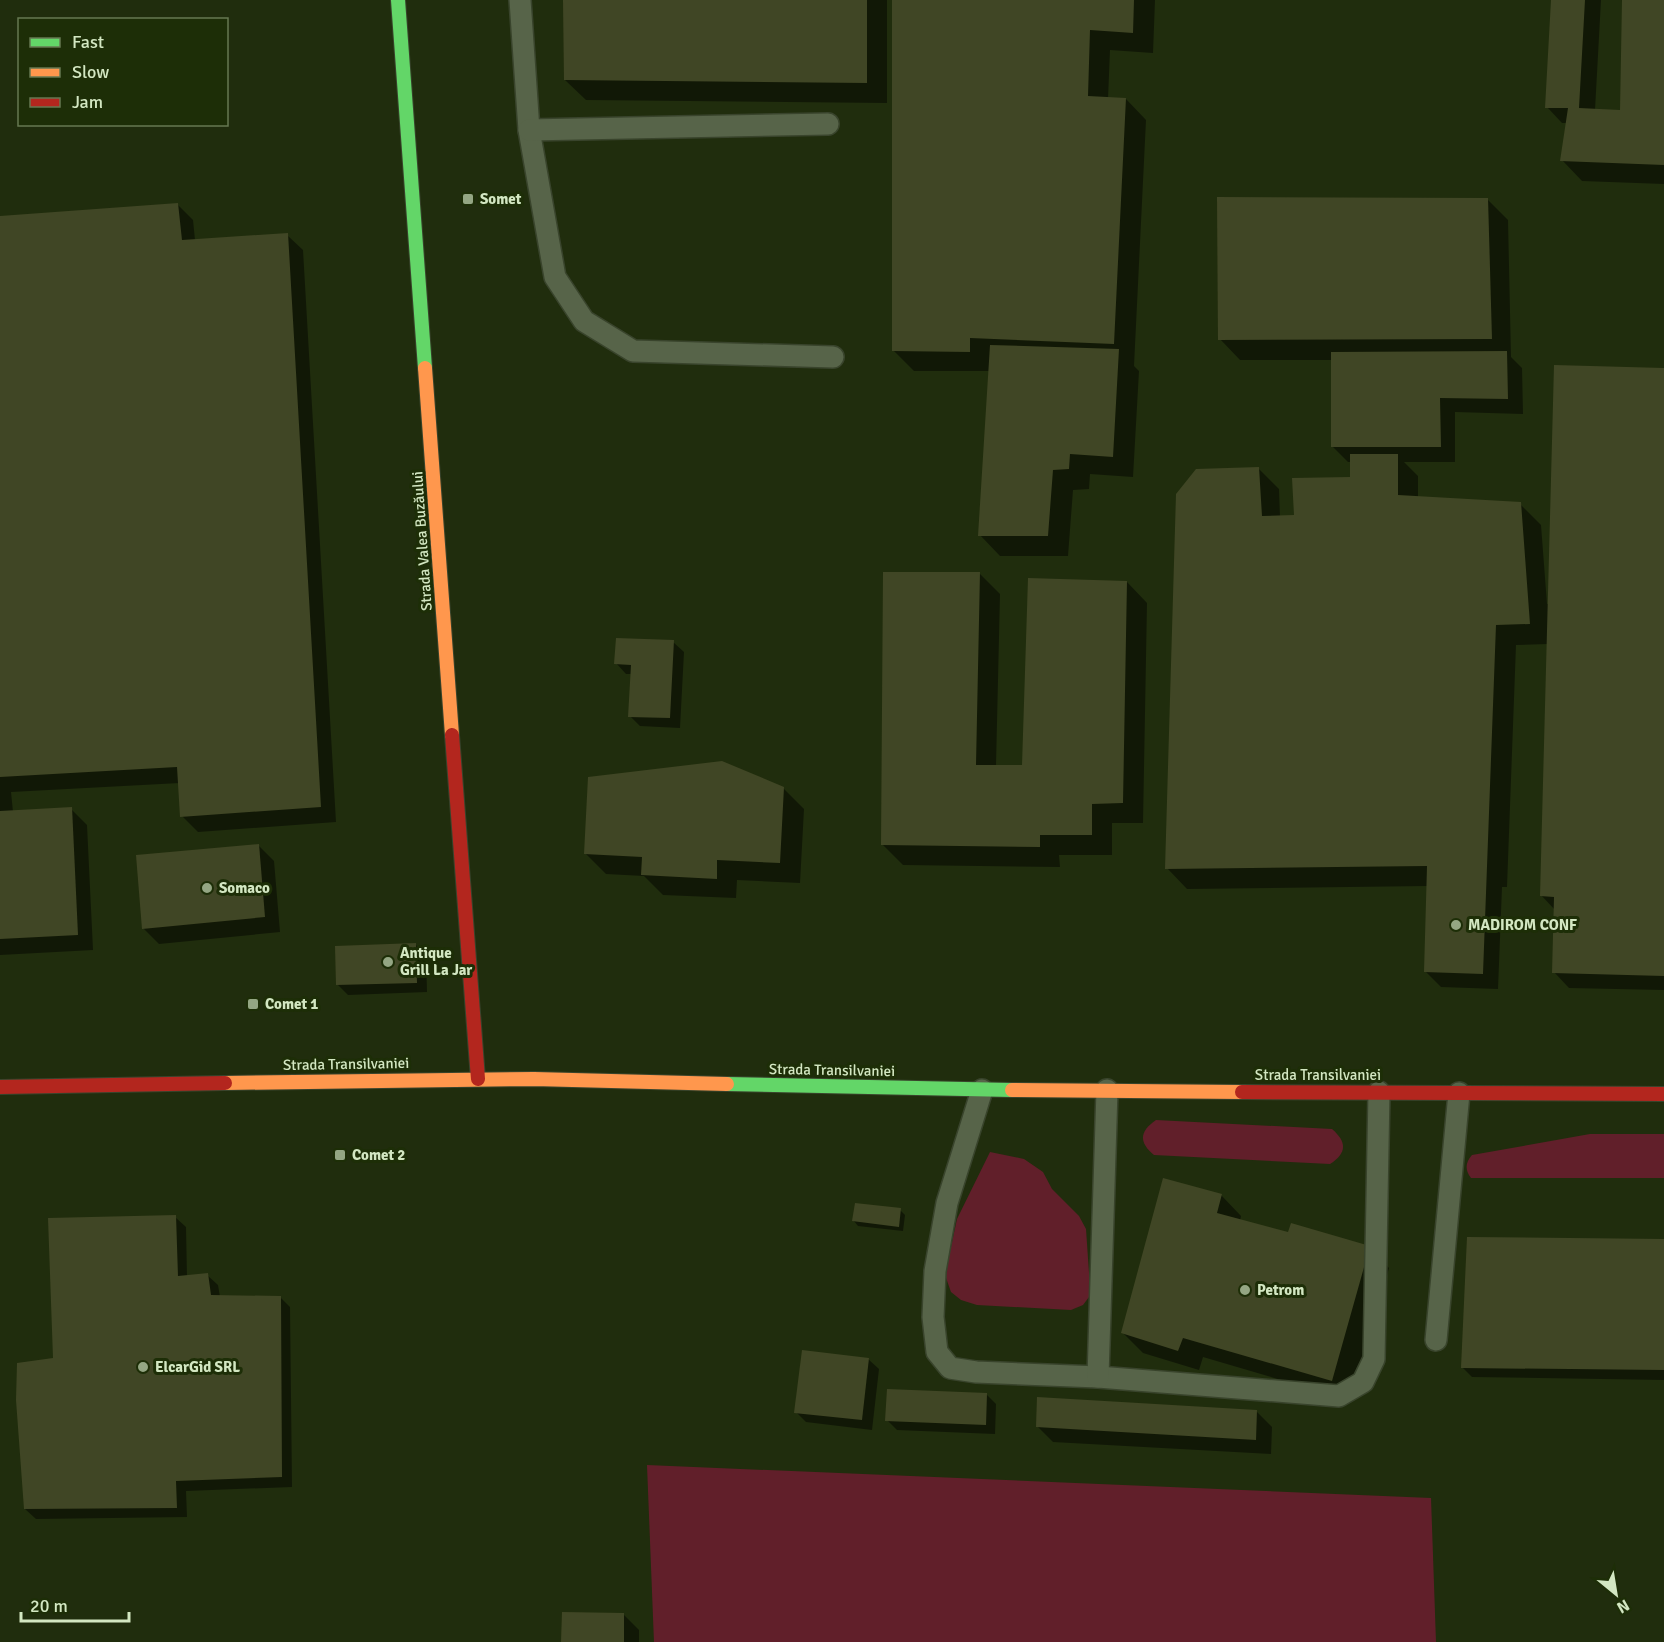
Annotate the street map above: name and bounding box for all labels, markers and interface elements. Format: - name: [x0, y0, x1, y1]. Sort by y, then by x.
- legend: [18, 18, 228, 126]
- text: Fast: [72, 31, 104, 53]
- text: Slow: [72, 61, 109, 83]
- text: Jam: [72, 91, 103, 113]
- place label: Somet: [480, 190, 522, 208]
- marker: Somet: [461, 192, 475, 206]
- street label: Strada Valea Buzăului: [408, 471, 436, 611]
- place label: Somaco: [219, 879, 270, 897]
- marker: Somaco: [200, 881, 214, 895]
- place label: MADIROM CONF: [1468, 916, 1577, 934]
- marker: MADIROM CONF: [1449, 918, 1463, 932]
- place label: Antique Grill La Jar: [400, 944, 472, 979]
- marker: Antique Grill La Jar: [381, 955, 395, 969]
- place label: Comet 1: [265, 995, 318, 1013]
- marker: Comet 1: [246, 997, 260, 1011]
- street label: Strada Transilvaniei: [283, 1054, 409, 1074]
- street label: Strada Transilvaniei: [769, 1060, 895, 1080]
- street label: Strada Transilvaniei: [1255, 1066, 1381, 1084]
- place label: Comet 2: [352, 1146, 405, 1164]
- marker: Comet 2: [333, 1148, 347, 1162]
- place label: Petrom: [1257, 1281, 1304, 1299]
- marker: Petrom: [1238, 1283, 1252, 1297]
- place label: ElcarGid SRL: [155, 1358, 240, 1376]
- marker: ElcarGid SRL: [136, 1360, 150, 1374]
- north arrow: [1586, 1564, 1646, 1624]
- scale bar: [21, 1585, 129, 1623]
- text: 20 m: [30, 1595, 68, 1617]
- text: N: [1613, 1595, 1633, 1618]

